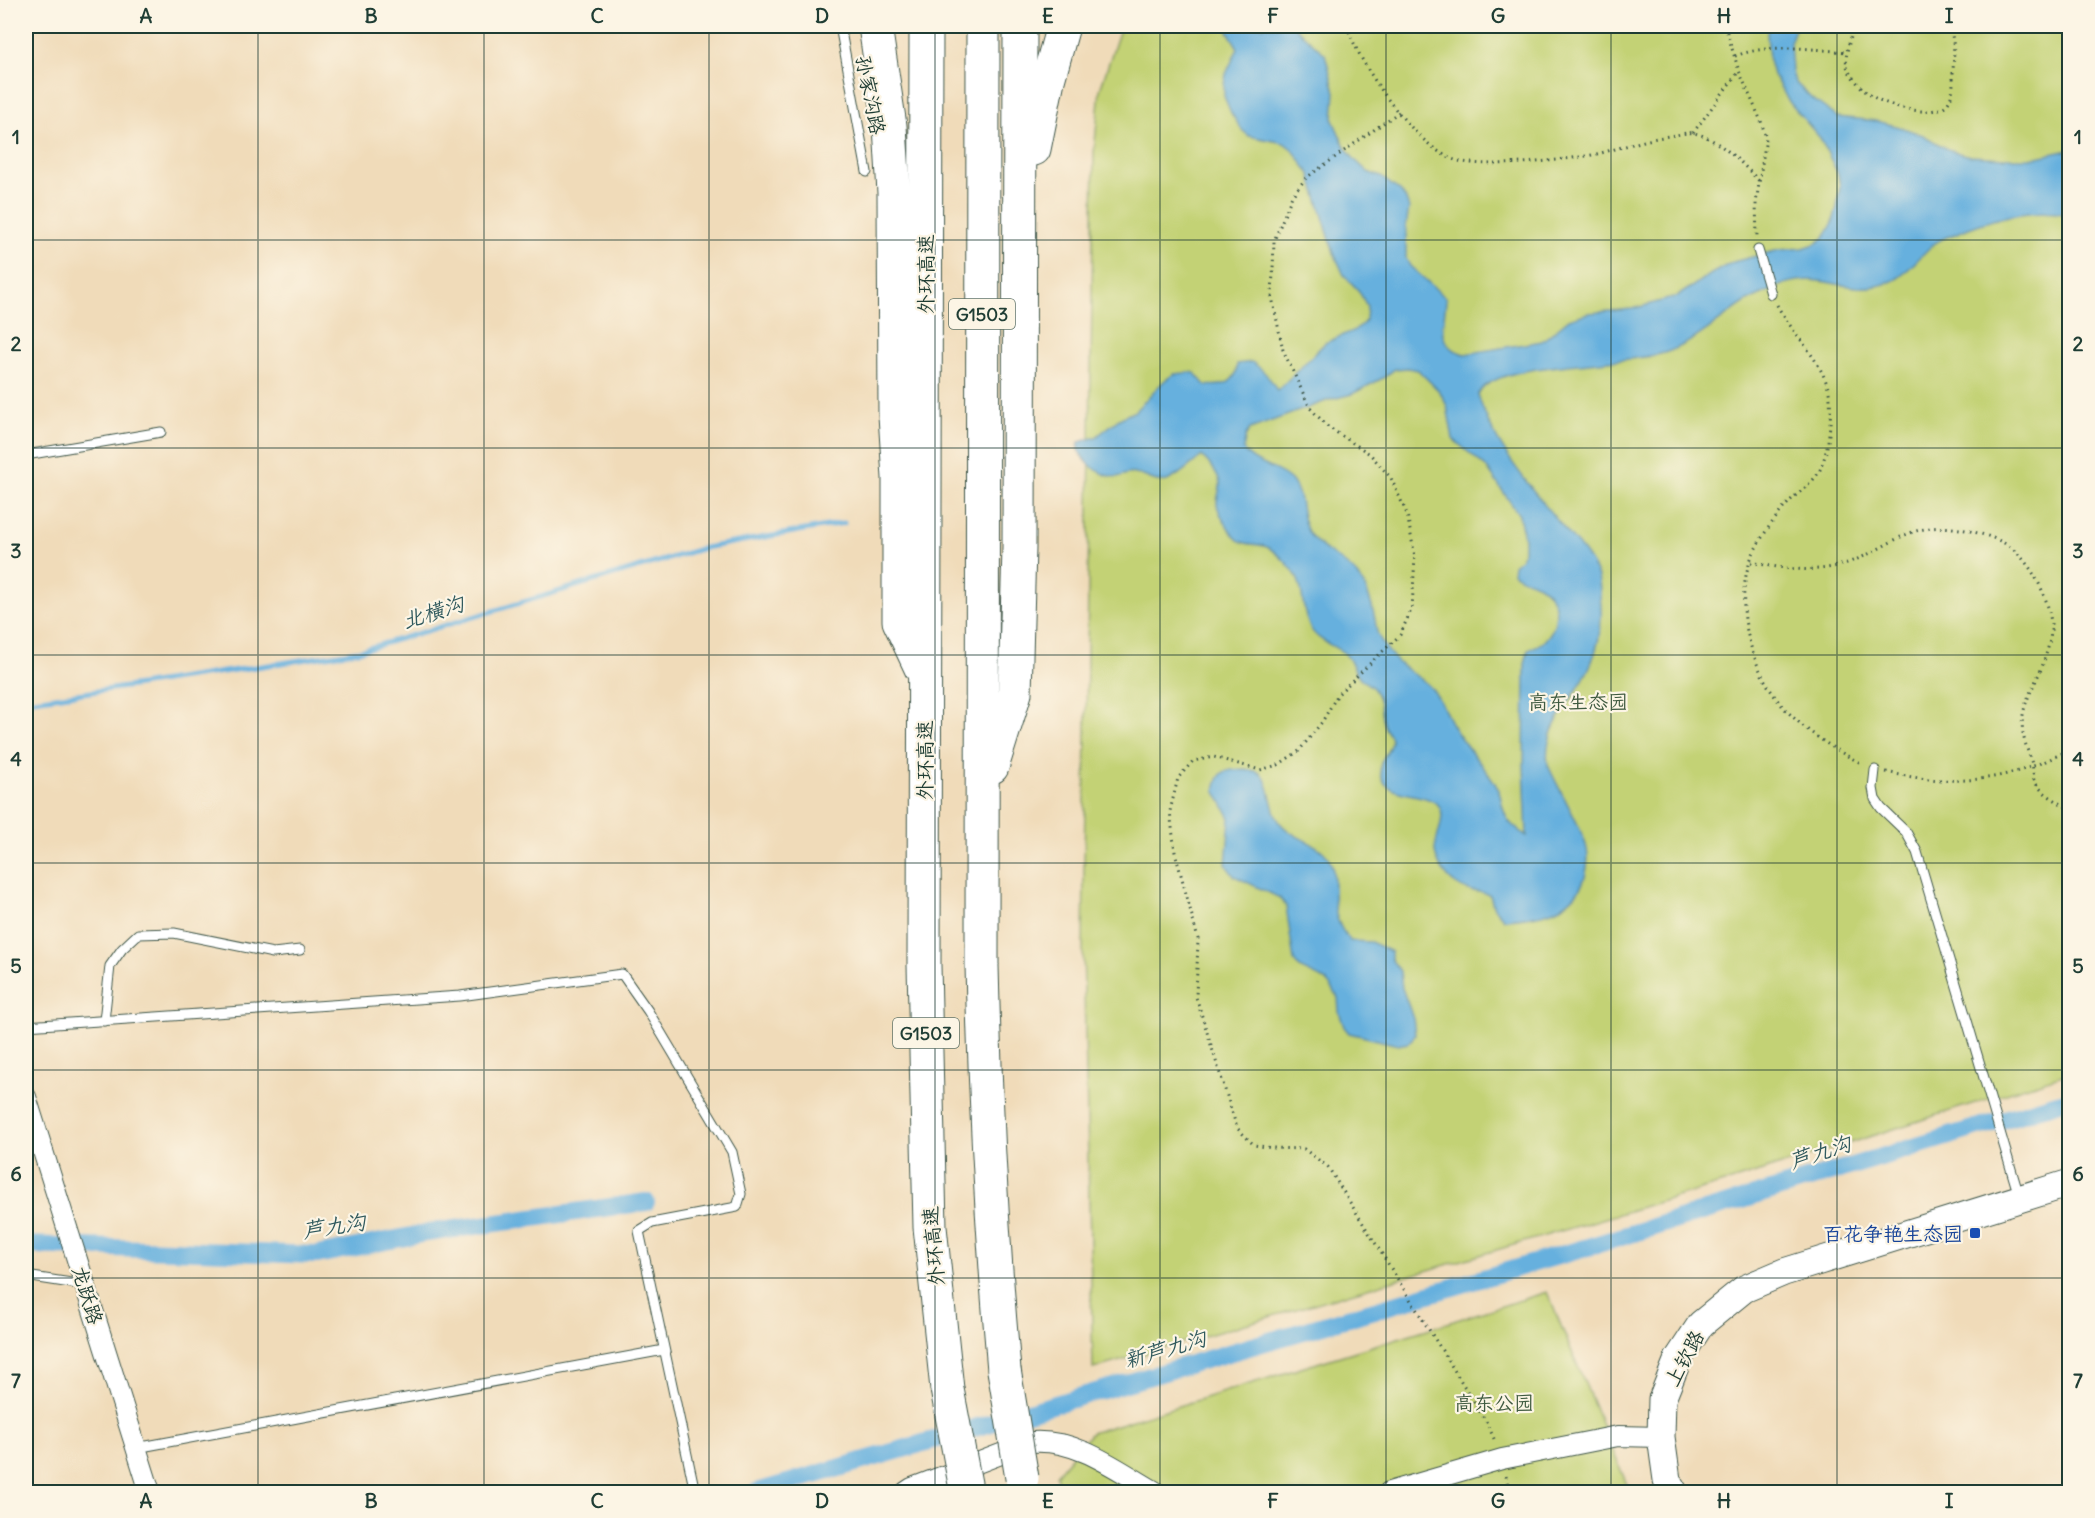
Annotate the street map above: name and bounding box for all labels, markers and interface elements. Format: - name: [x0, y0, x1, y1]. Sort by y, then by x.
- text: A: [140, 3, 153, 28]
- text: B: [364, 3, 378, 28]
- text: C: [590, 3, 604, 28]
- text: D: [815, 3, 829, 28]
- text: E: [1042, 3, 1054, 28]
- text: F: [1267, 3, 1279, 28]
- text: G: [1491, 3, 1505, 28]
- text: H: [1717, 3, 1731, 28]
- text: I: [1945, 3, 1954, 28]
- street label: 孙家沟路: [851, 53, 891, 138]
- text: 1: [12, 124, 20, 149]
- text: 1: [2074, 124, 2082, 149]
- street label: 外环高速: [913, 234, 938, 314]
- road number: G1503: [949, 299, 1015, 329]
- text: 2: [11, 331, 22, 356]
- text: 2: [2073, 331, 2084, 356]
- text: 3: [10, 538, 22, 563]
- text: 3: [2072, 538, 2084, 563]
- water label: 北横沟: [399, 589, 469, 634]
- park label: 高东生态园: [1528, 689, 1628, 714]
- street label: 外环高速: [912, 720, 937, 800]
- text: 4: [10, 746, 22, 771]
- text: 4: [2072, 746, 2084, 771]
- text: 5: [10, 953, 22, 978]
- text: 5: [2072, 953, 2084, 978]
- road number: G1503: [893, 1018, 959, 1048]
- water label: 芦九沟: [1786, 1129, 1856, 1174]
- text: 6: [10, 1161, 22, 1186]
- text: 6: [2072, 1161, 2084, 1186]
- street label: 外环高速: [917, 1205, 949, 1287]
- water label: 芦九沟: [301, 1208, 369, 1244]
- place label: 百花争艳生态园: [1823, 1221, 1963, 1246]
- marker: 百花争艳生态园: [1968, 1226, 1982, 1240]
- street label: 龙跃路: [67, 1263, 109, 1328]
- water label: 新芦九沟: [1121, 1324, 1211, 1374]
- street label: 上钦路: [1659, 1325, 1710, 1390]
- text: 7: [11, 1368, 21, 1393]
- text: 7: [2073, 1368, 2083, 1393]
- park label: 高东公园: [1454, 1390, 1534, 1415]
- text: A: [140, 1488, 153, 1513]
- text: B: [364, 1488, 378, 1513]
- text: C: [590, 1488, 604, 1513]
- text: D: [815, 1488, 829, 1513]
- text: E: [1042, 1488, 1054, 1513]
- text: F: [1267, 1488, 1279, 1513]
- text: G: [1491, 1488, 1505, 1513]
- text: H: [1717, 1488, 1731, 1513]
- text: I: [1945, 1488, 1954, 1513]

